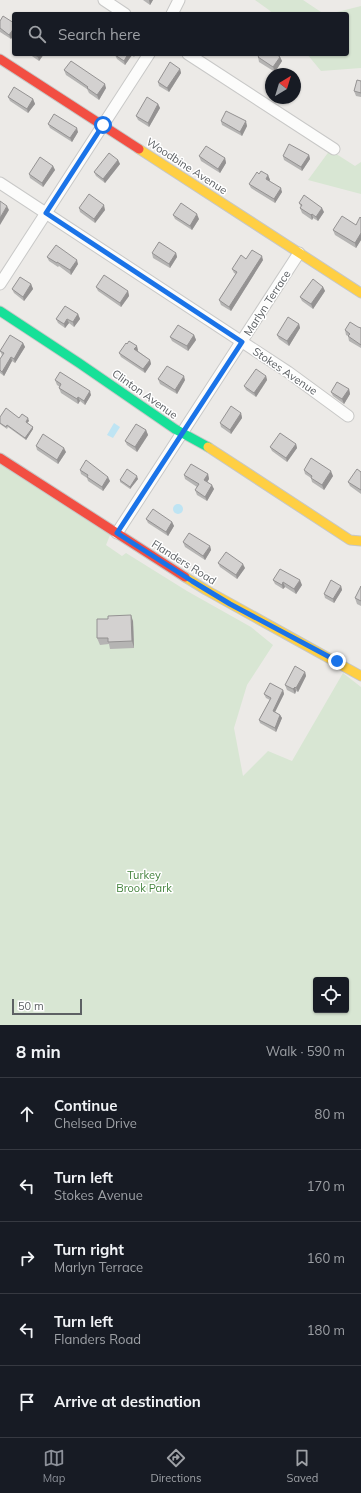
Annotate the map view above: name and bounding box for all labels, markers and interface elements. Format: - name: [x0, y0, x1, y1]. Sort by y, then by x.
- search box: [12, 12, 349, 56]
- icon: search: [26, 23, 48, 45]
- text: Search here: [58, 25, 140, 44]
- north arrow: [265, 68, 301, 104]
- route start: [94, 116, 112, 134]
- street label: Woodbine Avenue: [144, 135, 230, 197]
- street label: Marlyn Terrace: [241, 268, 293, 338]
- street label: Stokes Avenue: [250, 344, 320, 398]
- street label: Clinton Avenue: [109, 366, 181, 422]
- street label: Flanders Road: [149, 537, 219, 587]
- route end: [328, 652, 346, 670]
- park label: Turkey Brook Park: [116, 868, 172, 895]
- map controls: [313, 977, 349, 1013]
- button: locate: [313, 977, 349, 1013]
- scale bar: [12, 997, 82, 1016]
- text: 50 m: [18, 999, 44, 1013]
- text: 8 min: [16, 1041, 61, 1062]
- text: Walk · 590 m: [266, 1043, 345, 1059]
- text: Continue: [54, 1096, 117, 1115]
- icon: ahead: [16, 1103, 38, 1125]
- text: 80 m: [315, 1106, 345, 1122]
- text: Chelsea Drive: [54, 1115, 137, 1131]
- text: Turn left: [54, 1168, 113, 1187]
- icon: left: [16, 1175, 38, 1197]
- text: 170 m: [307, 1178, 345, 1194]
- text: Stokes Avenue: [54, 1187, 143, 1203]
- text: Turn right: [54, 1240, 124, 1259]
- icon: right: [16, 1247, 38, 1269]
- text: 160 m: [307, 1250, 345, 1266]
- text: Marlyn Terrace: [54, 1259, 143, 1275]
- text: Turn left: [54, 1312, 113, 1331]
- icon: left: [16, 1319, 38, 1341]
- text: 180 m: [307, 1322, 345, 1338]
- text: Flanders Road: [54, 1331, 141, 1347]
- icon: arrive: [16, 1391, 38, 1413]
- text: Arrive at destination: [54, 1392, 201, 1411]
- tab: Map: [43, 1447, 65, 1485]
- tab: Directions: [151, 1447, 201, 1485]
- tab: Saved: [287, 1447, 318, 1485]

